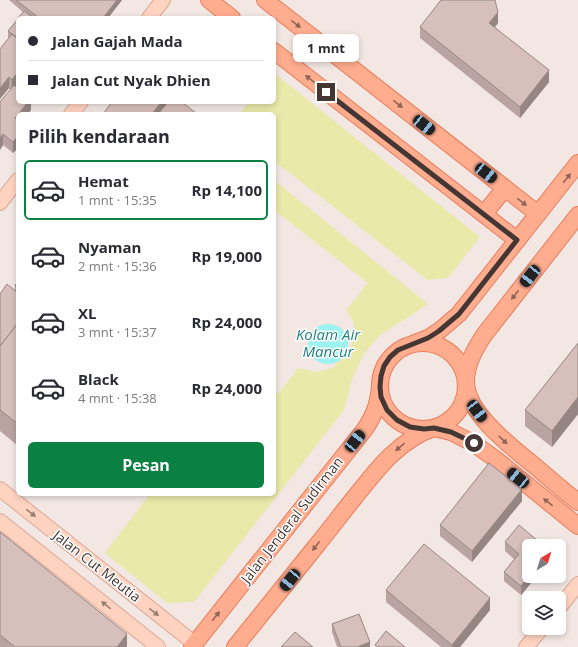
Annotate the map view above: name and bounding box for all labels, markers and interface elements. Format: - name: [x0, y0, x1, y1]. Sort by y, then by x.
- one-way arrow: [290, 20, 301, 28]
- text: Jalan Gajah Mada: [52, 31, 183, 51]
- callout: 1 mnt: [293, 34, 359, 62]
- text: 1 mnt: [307, 39, 345, 57]
- text: Jalan Cut Nyak Dhien: [52, 70, 211, 90]
- one-way arrow: [304, 74, 315, 83]
- route end: [317, 83, 335, 101]
- one-way arrow: [392, 100, 403, 109]
- car: [411, 113, 437, 137]
- text: Pilih kendaraan: [28, 124, 170, 148]
- car: [473, 161, 499, 185]
- text: Hemat: [78, 171, 129, 191]
- icon: car: [30, 172, 66, 208]
- one-way arrow: [562, 172, 571, 183]
- text: Rp 14,100: [192, 180, 262, 200]
- text: 1 mnt · 15:35: [78, 191, 157, 209]
- one-way arrow: [517, 198, 528, 206]
- text: Nyaman: [78, 237, 141, 257]
- icon: car: [30, 238, 66, 274]
- text: Rp 19,000: [192, 246, 262, 266]
- text: 2 mnt · 15:36: [78, 257, 157, 275]
- car: [518, 263, 542, 289]
- one-way arrow: [511, 290, 519, 301]
- text: XL: [78, 303, 96, 323]
- icon: car: [30, 304, 66, 340]
- text: Rp 24,000: [192, 312, 262, 332]
- text: 3 mnt · 15:37: [78, 323, 157, 341]
- water label: Kolam Air Mancur: [296, 324, 361, 361]
- text: Black: [78, 369, 119, 389]
- icon: car: [30, 370, 66, 406]
- text: Rp 24,000: [192, 378, 262, 398]
- text: 4 mnt · 15:38: [78, 389, 157, 407]
- car: [465, 398, 489, 424]
- car: [343, 428, 367, 454]
- route start: [465, 434, 483, 452]
- one-way arrow: [498, 435, 508, 445]
- button: Pesan: [28, 442, 264, 488]
- one-way arrow: [395, 442, 406, 451]
- street label: Jalan Jenderal Sudirman: [235, 452, 347, 589]
- car: [505, 466, 531, 490]
- one-way arrow: [542, 497, 553, 506]
- one-way arrow: [25, 509, 36, 518]
- street label: Jalan Cut Meutia: [48, 524, 145, 606]
- north arrow: [522, 539, 566, 583]
- map controls: [522, 539, 566, 635]
- one-way arrow: [312, 540, 321, 551]
- car: [278, 567, 302, 593]
- button: layers: [522, 591, 566, 635]
- one-way arrow: [100, 601, 111, 610]
- one-way arrow: [149, 607, 160, 616]
- one-way arrow: [212, 611, 220, 622]

